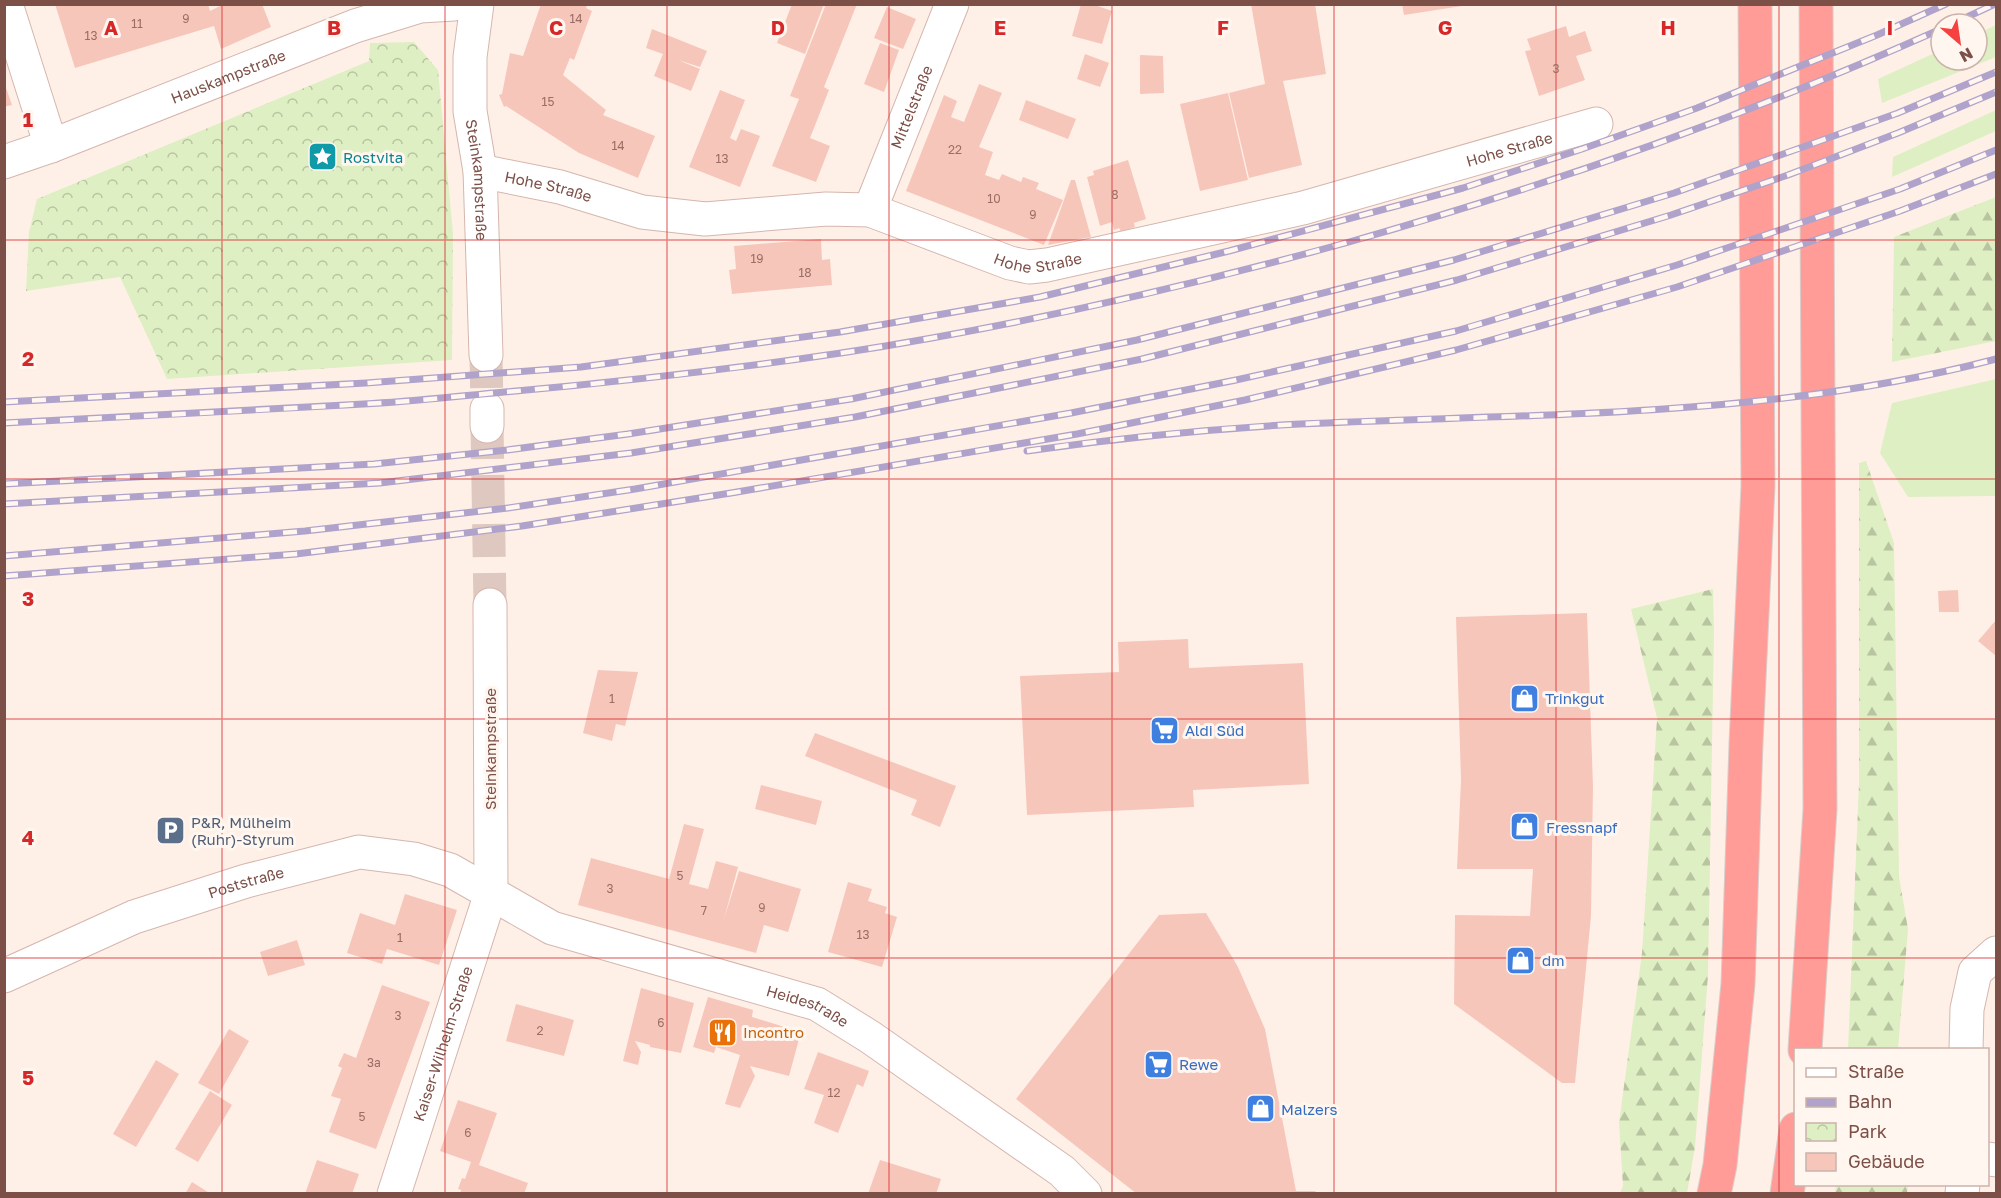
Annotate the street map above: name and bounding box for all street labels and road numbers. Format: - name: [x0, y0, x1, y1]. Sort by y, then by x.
- street label: Hauskampstraße: [168, 45, 288, 107]
- street label: Mittelstraße: [886, 62, 936, 151]
- street label: Steinkampstraße: [463, 118, 491, 241]
- street label: Hohe Straße: [1464, 128, 1555, 170]
- street label: Hohe Straße: [503, 167, 594, 205]
- street label: Hohe Straße: [992, 249, 1084, 276]
- street label: Steinkampstraße: [481, 688, 499, 810]
- street label: Poststraße: [206, 863, 286, 902]
- street label: Kaiser-Wilhelm-Straße: [409, 964, 476, 1123]
- street label: Heidestraße: [765, 981, 852, 1031]

